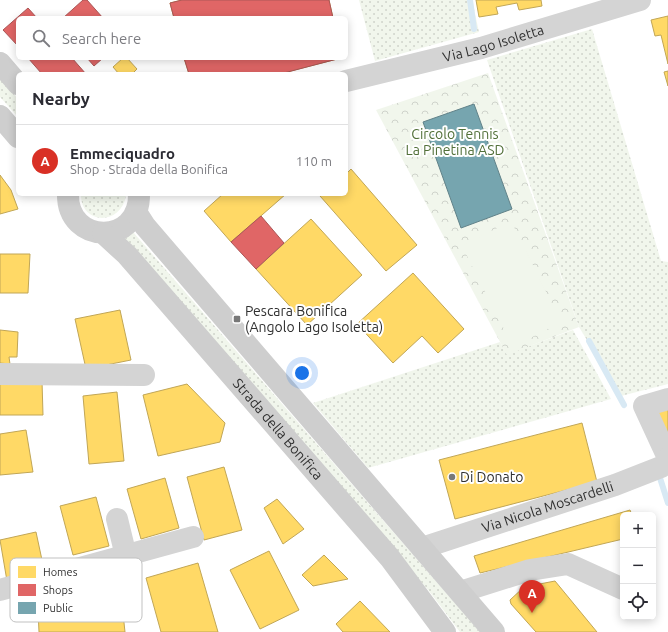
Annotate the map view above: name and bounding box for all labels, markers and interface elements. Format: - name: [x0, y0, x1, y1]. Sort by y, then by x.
- search box: [16, 16, 348, 60]
- street label: Via Lago Isoletta: [441, 21, 546, 65]
- icon: search: [30, 27, 52, 49]
- text: Search here: [62, 30, 141, 47]
- text: Nearby: [32, 89, 90, 108]
- park label: Circolo Tennis La Pinetina ASD: [406, 126, 505, 158]
- text: Emmeciquadro: [70, 145, 175, 162]
- text: A: [40, 154, 50, 168]
- text: 110 m: [296, 154, 332, 168]
- text: Shop · Strada della Bonifica: [70, 162, 228, 176]
- place label: Pescara Bonifica (Angolo Lago Isoletta): [245, 303, 383, 335]
- marker: Pescara Bonifica (Angolo Lago Isoletta): [232, 314, 242, 324]
- your location: [292, 363, 312, 383]
- street label: Strada della Bonifica: [230, 375, 326, 483]
- place label: Di Donato: [460, 469, 523, 485]
- marker: Di Donato: [447, 472, 457, 482]
- street label: Via Nicola Moscardelli: [480, 478, 615, 536]
- map controls: [620, 512, 656, 620]
- button: +: [620, 512, 656, 548]
- button: −: [620, 548, 656, 584]
- legend: [10, 558, 142, 622]
- text: Homes: [43, 566, 78, 578]
- pin: A: [519, 580, 545, 613]
- text: Shops: [43, 584, 73, 596]
- button: locate: [620, 584, 656, 620]
- text: Public: [43, 602, 73, 614]

